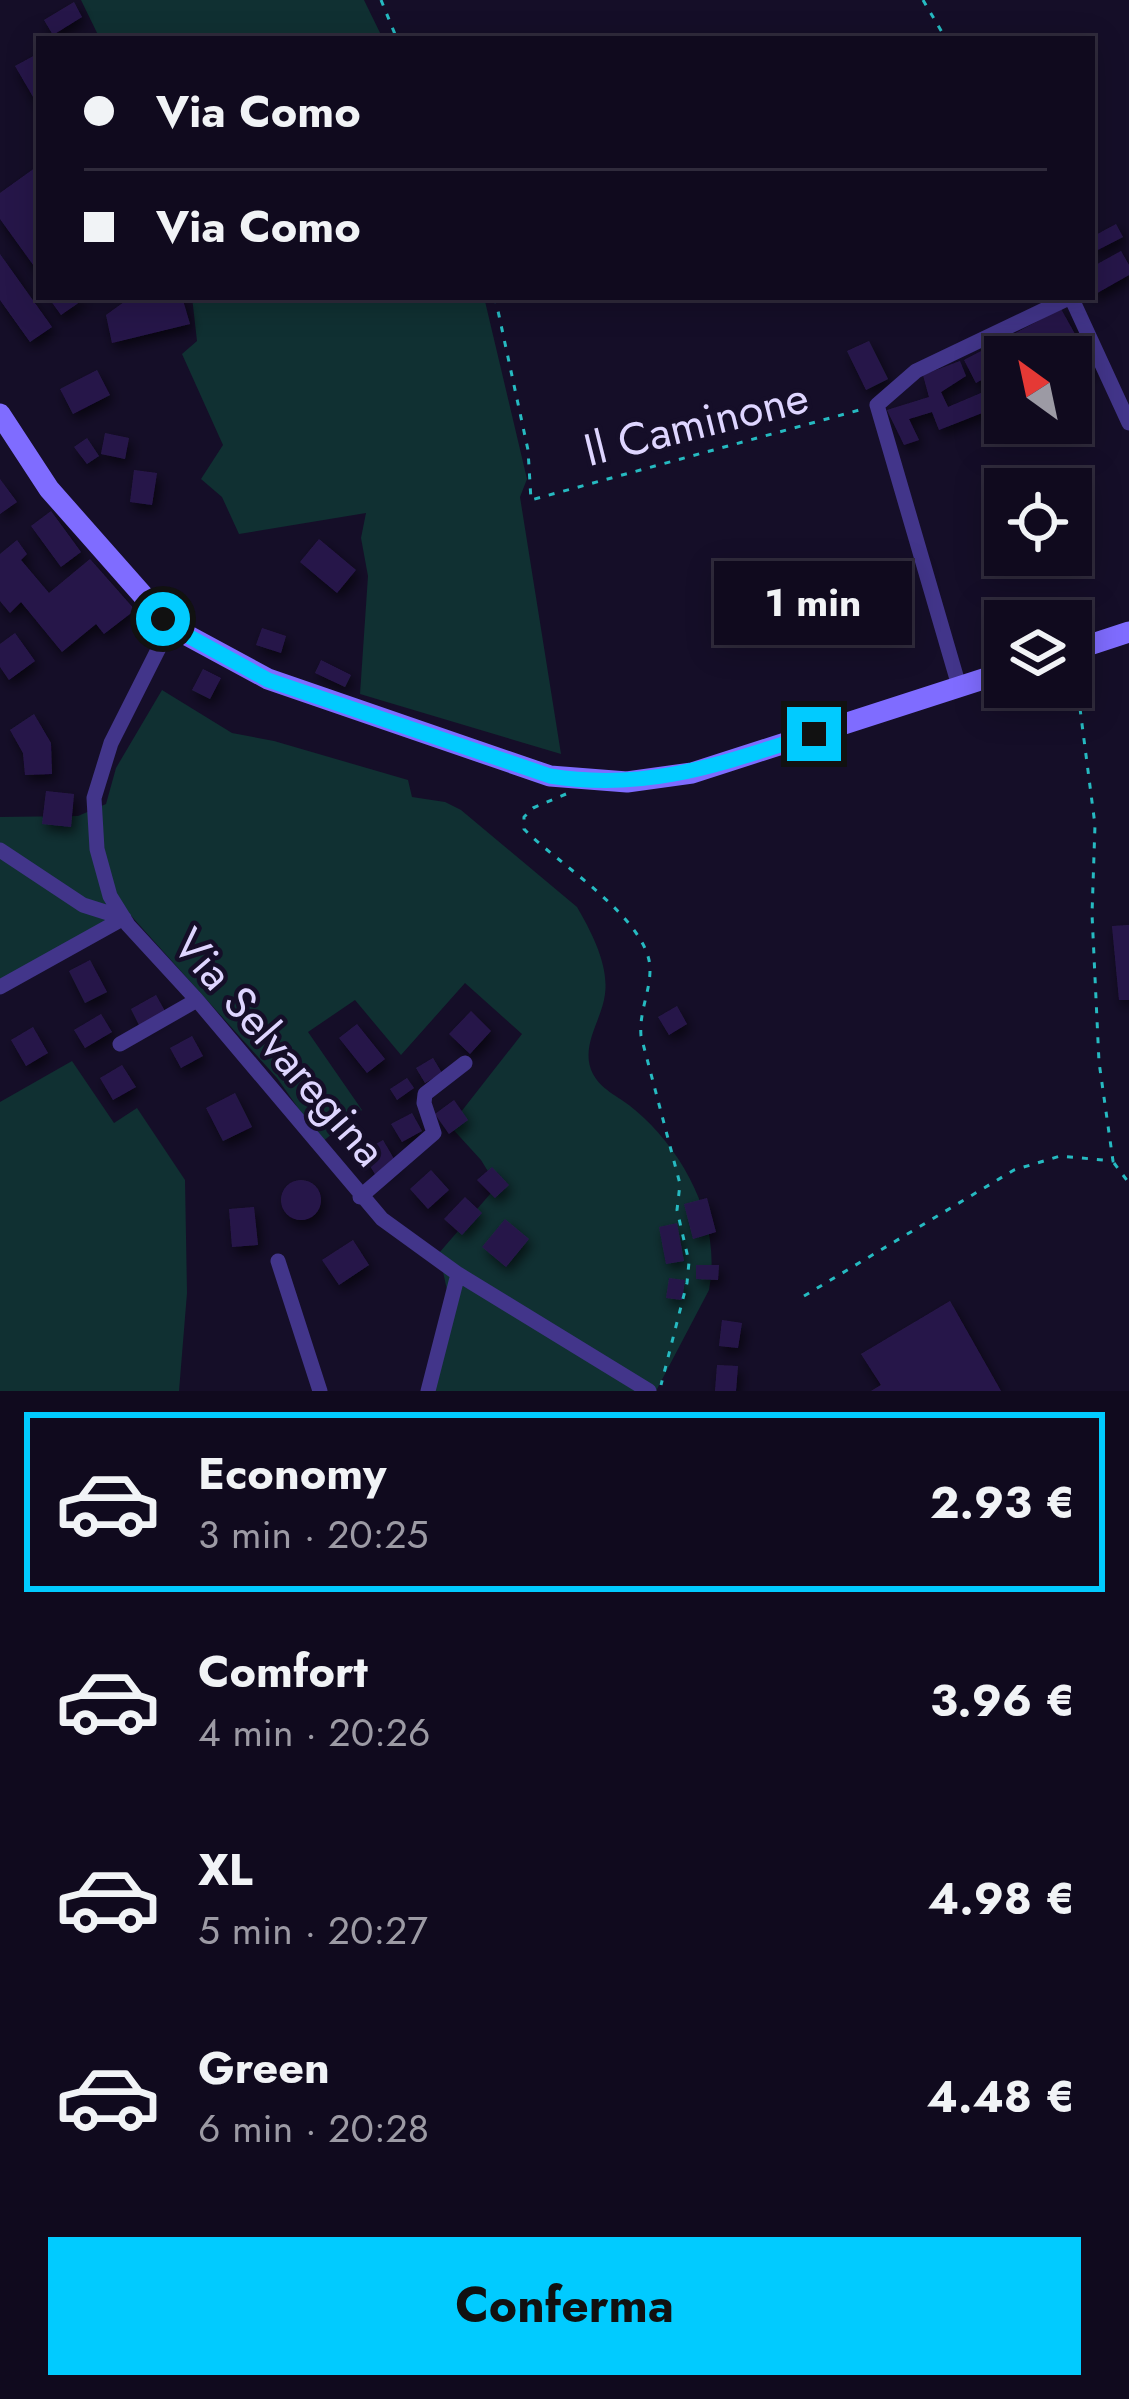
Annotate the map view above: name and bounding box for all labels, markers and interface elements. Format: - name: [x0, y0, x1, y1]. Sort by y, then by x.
- text: Via Como: [156, 79, 361, 144]
- text: Via Como: [156, 194, 361, 259]
- north arrow: [984, 336, 1092, 444]
- map controls: [984, 336, 1092, 708]
- street label: Il Caminone: [577, 364, 815, 483]
- button: locate: [984, 468, 1092, 576]
- callout: 1 min: [715, 560, 913, 644]
- text: 1 min: [765, 574, 861, 631]
- route start: [136, 592, 190, 646]
- button: layers: [984, 600, 1092, 708]
- route end: [787, 707, 841, 761]
- street label: Via Selvaregina: [158, 914, 401, 1181]
- text: Economy: [198, 1441, 386, 1506]
- icon: car: [54, 1448, 162, 1556]
- text: 2.93 €: [930, 1470, 1075, 1535]
- text: 3 min · 20:25: [198, 1506, 429, 1563]
- text: Comfort: [198, 1639, 368, 1704]
- icon: car: [54, 1646, 162, 1754]
- text: 3.96 €: [930, 1668, 1075, 1733]
- text: 4 min · 20:26: [198, 1704, 431, 1761]
- text: XL: [198, 1837, 253, 1902]
- icon: car: [54, 1844, 162, 1952]
- text: 4.98 €: [928, 1866, 1075, 1931]
- text: 5 min · 20:27: [198, 1902, 428, 1959]
- text: Green: [198, 2035, 330, 2100]
- icon: car: [54, 2042, 162, 2150]
- text: 4.48 €: [926, 2064, 1075, 2129]
- text: 6 min · 20:28: [198, 2100, 429, 2157]
- button: Conferma: [48, 2237, 1081, 2375]

